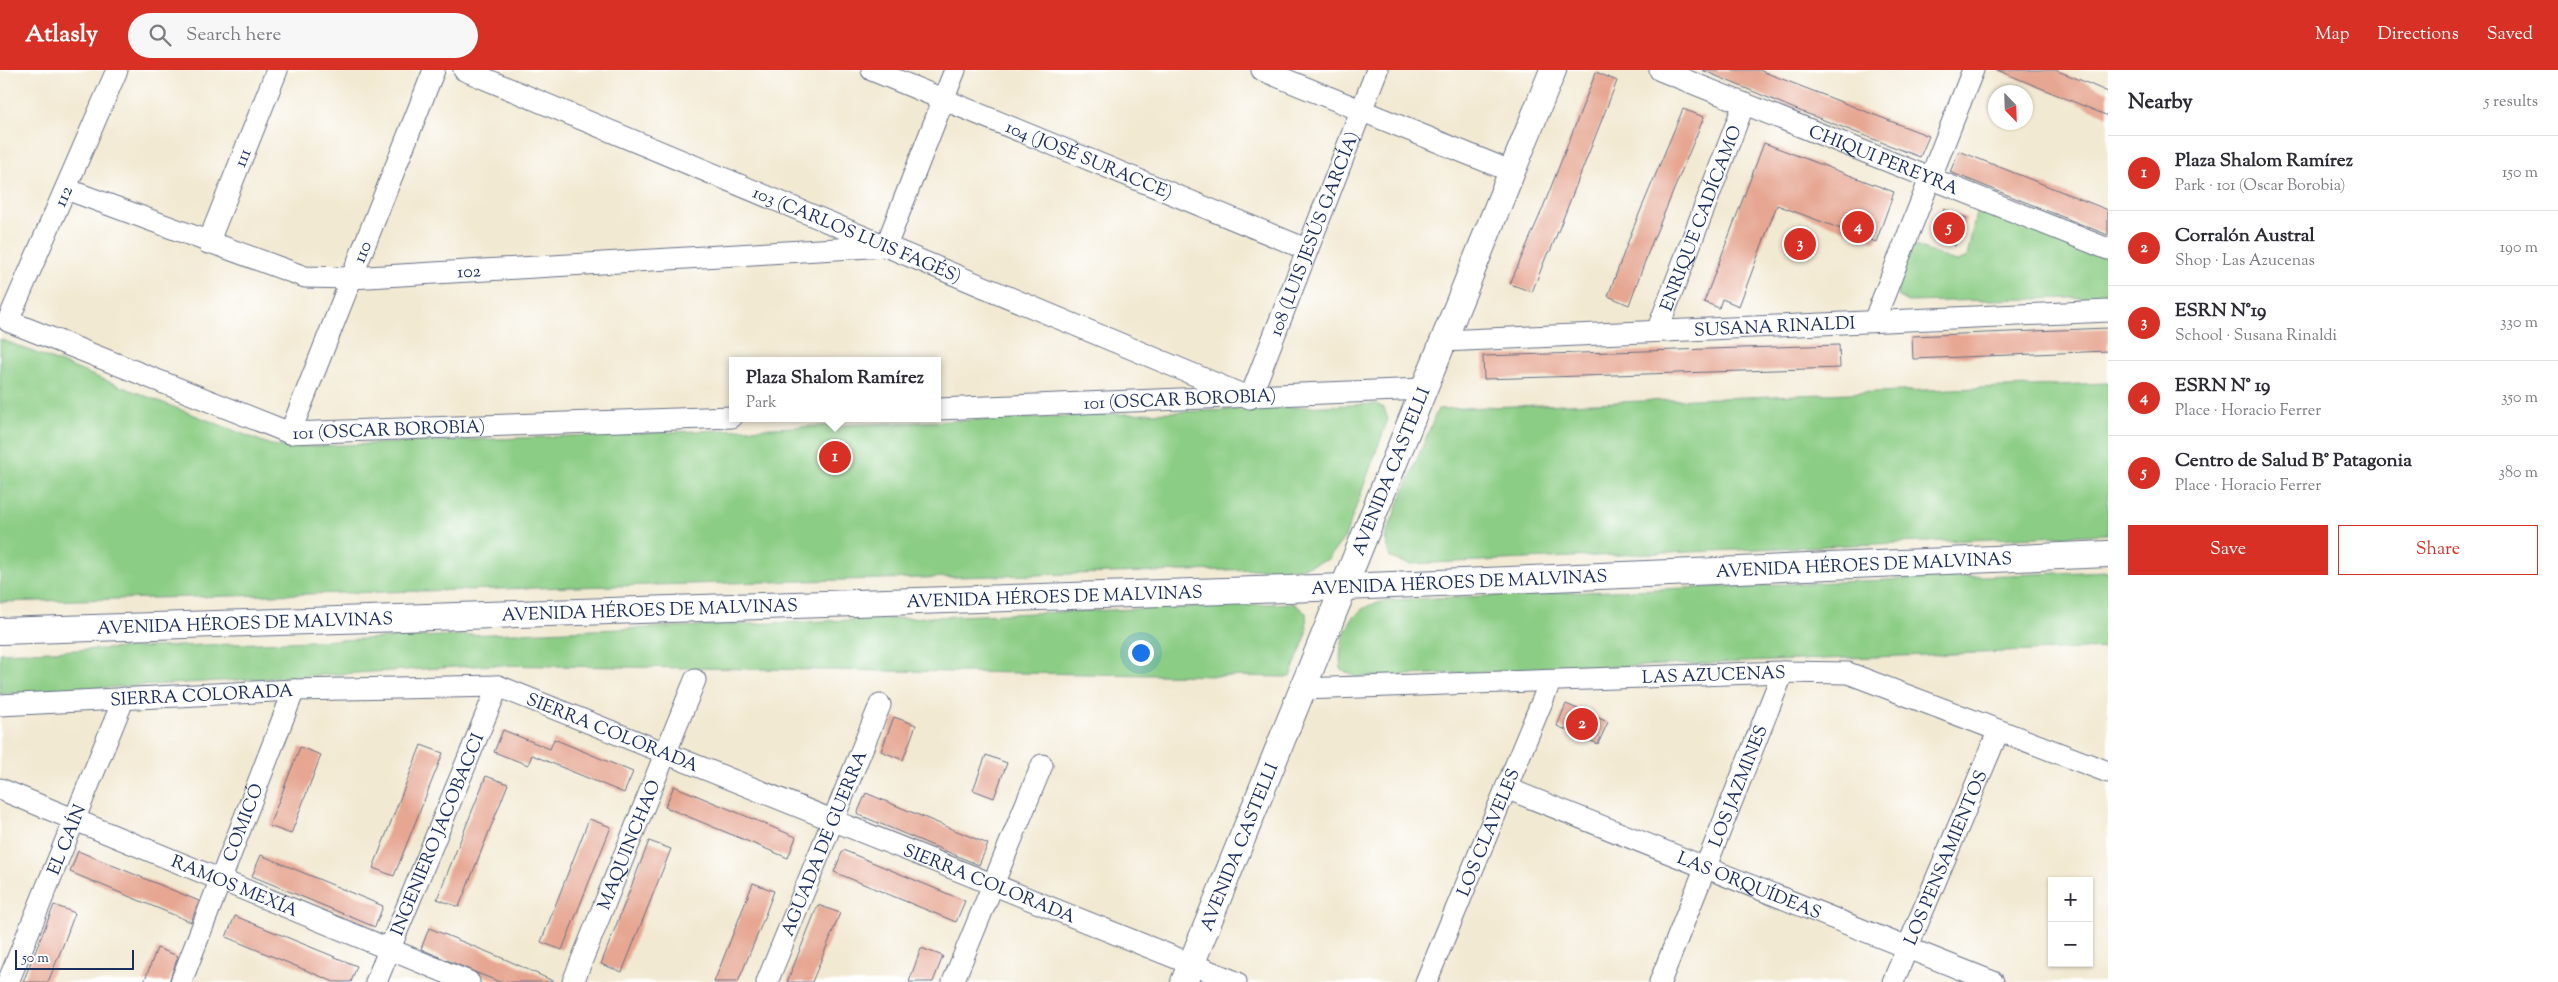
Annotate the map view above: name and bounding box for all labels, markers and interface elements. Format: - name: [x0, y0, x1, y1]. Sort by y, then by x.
- search box: [128, 13, 478, 58]
- text: Atlasly: [25, 18, 98, 52]
- icon: search: [146, 21, 174, 49]
- text: Search here: [186, 22, 281, 49]
- text: Map: [2315, 22, 2350, 48]
- text: Directions: [2378, 22, 2459, 48]
- text: Saved: [2487, 22, 2533, 48]
- north arrow: [1988, 85, 2033, 130]
- text: Nearby: [2128, 88, 2193, 118]
- text: 5 results: [2484, 91, 2538, 114]
- street label: 104 (JOSÉ SURACCE): [1001, 115, 1176, 207]
- street label: CHIQUI PEREYRA: [1804, 120, 1962, 203]
- street label: ENRIQUE CADÍCAMO: [1655, 122, 1750, 315]
- street label: 108 (LUIS JESÚS GARCÍA): [1264, 128, 1367, 340]
- street label: 111: [228, 145, 259, 172]
- text: Plaza Shalom Ramírez: [2175, 148, 2353, 175]
- text: 1: [2141, 162, 2147, 185]
- text: 150 m: [2502, 162, 2538, 185]
- text: Park · 101 (Oscar Borobia): [2175, 175, 2346, 198]
- street label: 103 (CARLOS LUIS FAGÉS): [748, 181, 965, 291]
- street label: 112: [49, 182, 81, 212]
- pin: 4: [1842, 208, 1874, 246]
- pin: 5: [1933, 209, 1965, 247]
- text: Corralón Austral: [2175, 223, 2315, 250]
- pin: 3: [1784, 225, 1816, 263]
- text: 2: [2140, 237, 2148, 260]
- text: 190 m: [2500, 237, 2538, 260]
- street label: 110: [348, 238, 380, 267]
- text: Shop · Las Azucenas: [2175, 250, 2315, 273]
- street label: 102: [457, 259, 482, 287]
- text: ESRN N°19: [2175, 298, 2266, 325]
- street label: SUSANA RINALDI: [1694, 311, 1856, 345]
- text: 3: [2141, 312, 2147, 335]
- text: 330 m: [2500, 312, 2538, 335]
- text: School · Susana Rinaldi: [2175, 325, 2337, 348]
- popup: [729, 357, 941, 422]
- text: Plaza Shalom Ramírez: [746, 365, 924, 392]
- text: ESRN N° 19: [2175, 373, 2270, 400]
- street label: 101 (OSCAR BOROBIA): [1083, 384, 1277, 418]
- street label: AVENIDA CASTELLI: [1347, 384, 1438, 560]
- text: 4: [2140, 387, 2148, 410]
- text: 350 m: [2501, 387, 2538, 410]
- text: Park: [746, 392, 777, 415]
- text: Place · Horacio Ferrer: [2175, 400, 2321, 423]
- street label: 101 (OSCAR BOROBIA): [292, 415, 486, 448]
- pin: 1: [819, 438, 851, 476]
- text: Centro de Salud B° Patagonia: [2175, 448, 2412, 475]
- text: 5: [2141, 462, 2147, 485]
- text: 380 m: [2498, 462, 2538, 485]
- text: Place · Horacio Ferrer: [2175, 475, 2321, 498]
- button: Save: [2128, 525, 2328, 575]
- button: Share: [2338, 525, 2538, 575]
- street label: AVENIDA HÉROES DE MALVINAS: [1715, 547, 2013, 586]
- street label: AVENIDA HÉROES DE MALVINAS: [1311, 565, 1608, 603]
- street label: AVENIDA HÉROES DE MALVINAS: [906, 581, 1203, 616]
- street label: AVENIDA HÉROES DE MALVINAS: [501, 594, 798, 630]
- street label: AVENIDA HÉROES DE MALVINAS: [96, 607, 393, 643]
- your location: [1128, 640, 1154, 666]
- street label: LAS AZUCENAS: [1641, 661, 1786, 692]
- street label: SIERRA COLORADA: [110, 679, 295, 714]
- street label: SIERRA COLORADA: [522, 688, 702, 780]
- pin: 2: [1566, 705, 1598, 743]
- street label: LOS JAZMINES: [1704, 722, 1776, 851]
- street label: INGENIERO JACOBACCI: [385, 729, 492, 940]
- street label: AGUADA DE GUERRA: [776, 747, 875, 941]
- street label: AVENIDA CASTELLI: [1195, 759, 1286, 936]
- street label: LOS CLAVELES: [1452, 765, 1528, 901]
- street label: LOS PENSAMIENTOS: [1899, 767, 1995, 950]
- street label: MAQUINCHAO: [592, 777, 668, 914]
- street label: COMICÓ: [218, 780, 271, 866]
- street label: EL CAÍN: [42, 801, 94, 879]
- street label: SIERRA COLORADA: [899, 839, 1079, 931]
- street label: LAS ORQUÍDEAS: [1673, 846, 1825, 927]
- street label: RAMOS MEXÍA: [167, 850, 302, 925]
- map controls: [2048, 877, 2093, 967]
- button: +: [2048, 877, 2093, 922]
- button: −: [2048, 922, 2093, 967]
- scale bar: [15, 947, 134, 970]
- text: 50 m: [22, 949, 49, 969]

